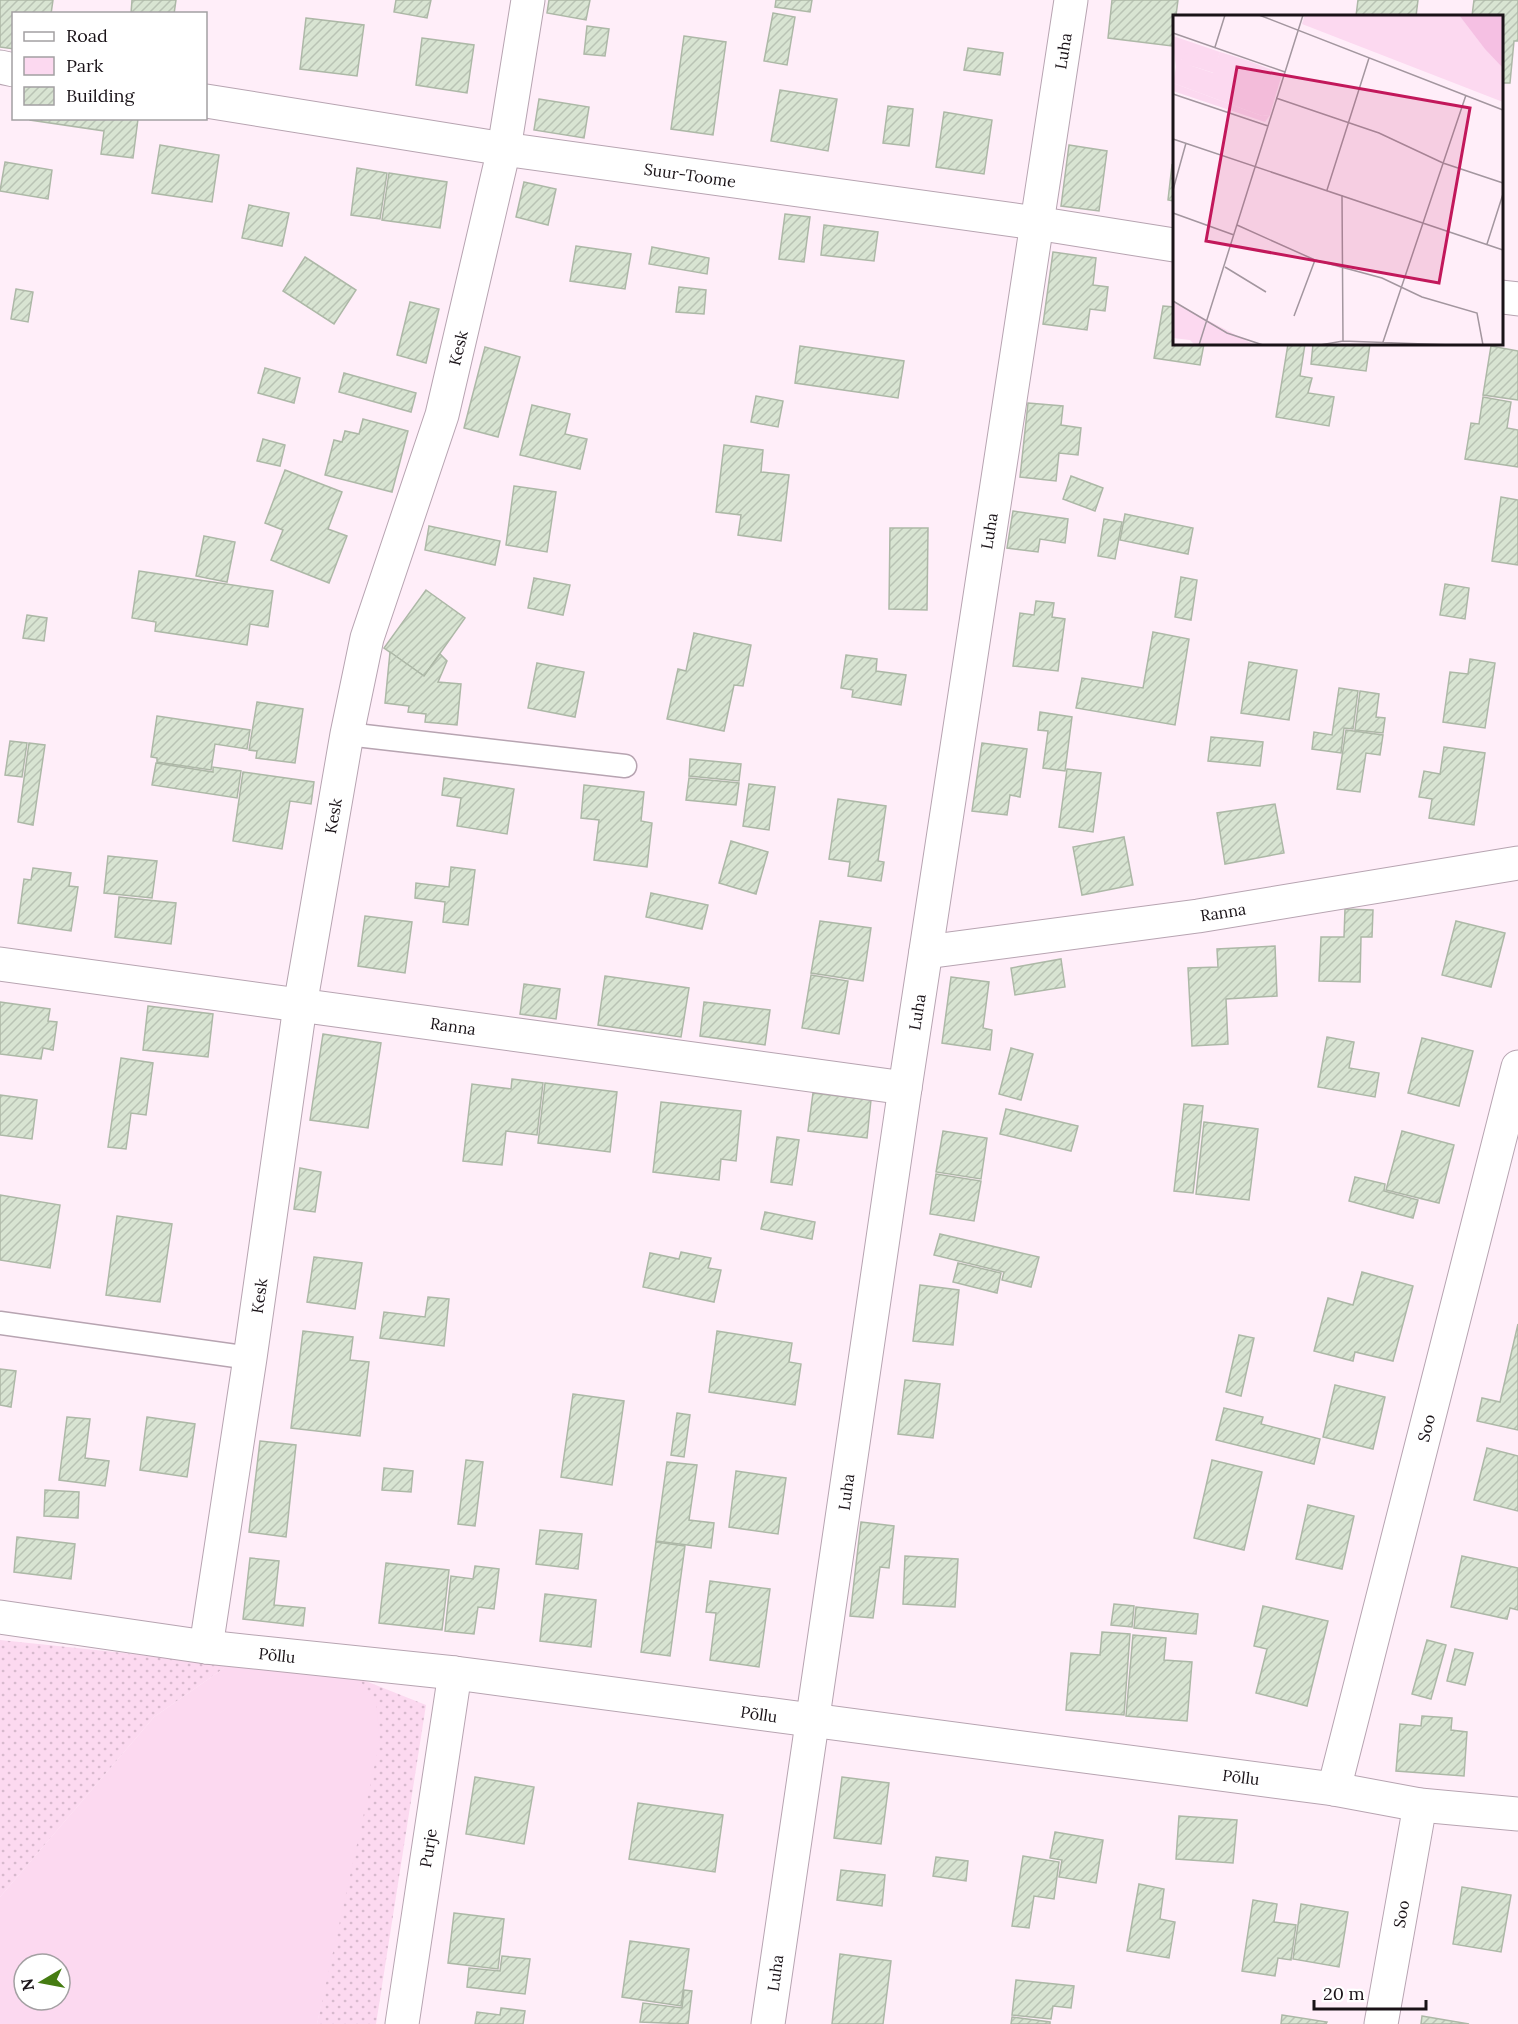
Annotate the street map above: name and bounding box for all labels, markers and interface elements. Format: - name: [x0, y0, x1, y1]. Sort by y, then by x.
- legend: [12, 12, 207, 120]
- inset map: [1173, 15, 1503, 345]
- text: Road: [66, 24, 108, 47]
- street label: Luha: [1050, 31, 1076, 71]
- text: Park: [66, 54, 104, 77]
- text: Building: [66, 84, 136, 107]
- street label: Suur-Toome: [643, 159, 738, 191]
- street label: Kesk: [444, 328, 472, 367]
- street label: Luha: [976, 511, 1002, 551]
- street label: Kesk: [320, 796, 346, 835]
- street label: Ranna: [1199, 899, 1247, 925]
- street label: Luha: [904, 992, 930, 1032]
- street label: Ranna: [429, 1013, 477, 1039]
- street label: Kesk: [247, 1277, 271, 1315]
- street label: Soo: [1413, 1412, 1439, 1444]
- street label: Luha: [834, 1472, 858, 1512]
- street label: Põllu: [257, 1643, 297, 1667]
- street label: Põllu: [739, 1702, 779, 1727]
- street label: Põllu: [1221, 1765, 1261, 1789]
- street label: Purje: [415, 1827, 441, 1869]
- street label: Soo: [1389, 1899, 1413, 1929]
- north arrow: [12, 1952, 72, 2012]
- street label: Luha: [763, 1953, 787, 1993]
- scale bar: [1314, 1973, 1426, 2011]
- text: N: [16, 1977, 38, 1992]
- text: 20 m: [1323, 1982, 1365, 2005]

